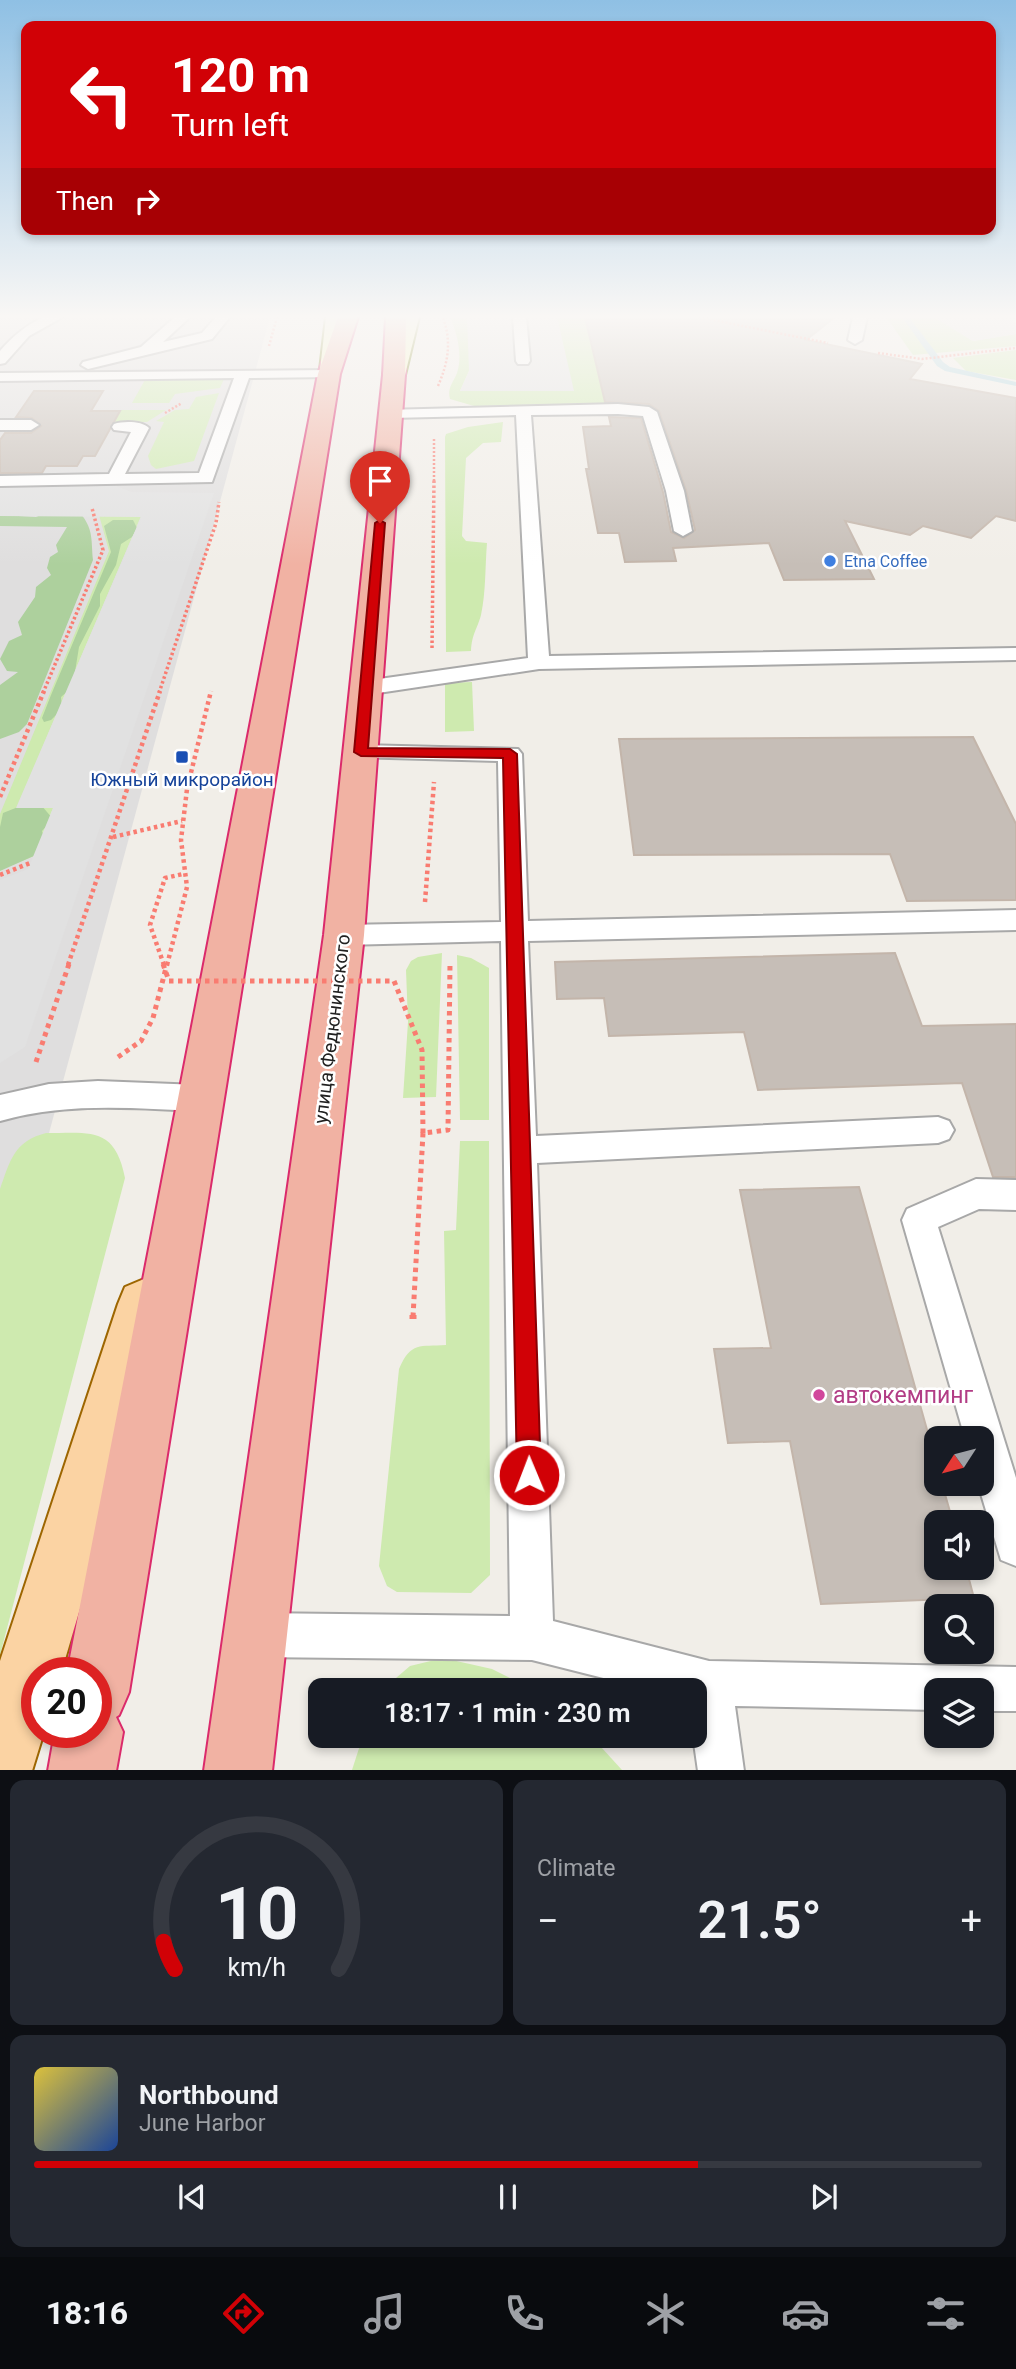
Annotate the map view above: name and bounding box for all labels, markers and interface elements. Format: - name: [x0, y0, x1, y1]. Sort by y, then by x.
- text: 120 m: [171, 47, 310, 104]
- icon: left: [56, 49, 147, 140]
- text: Turn left: [171, 106, 289, 144]
- icon: right: [128, 182, 166, 220]
- text: Then: [56, 186, 114, 216]
- pin: [350, 451, 410, 523]
- icon: arrive: [361, 462, 399, 500]
- place label: Etna Coffee: [844, 552, 927, 571]
- marker: Etna Coffee: [822, 553, 838, 569]
- marker: Южный микрорайон: [174, 749, 190, 765]
- place label: Южный микрорайон: [90, 768, 274, 791]
- street label: улица Федюнинского: [309, 933, 355, 1125]
- place label: автокемпинг: [833, 1382, 974, 1409]
- marker: автокемпинг: [811, 1387, 827, 1403]
- north arrow: [924, 1426, 994, 1496]
- map controls: [924, 1426, 994, 1748]
- position arrow: [492, 1438, 566, 1512]
- button: sound: [924, 1510, 994, 1580]
- button: search: [924, 1594, 994, 1664]
- speed limit sign: 20: [21, 1657, 112, 1748]
- button: layers: [924, 1678, 994, 1748]
- text: 18:17 · 1 min · 230 m: [384, 1698, 631, 1728]
- text: Climate: [537, 1855, 616, 1882]
- text: 10: [215, 1871, 298, 1957]
- text: 21.5°: [698, 1890, 822, 1951]
- text: −: [537, 1899, 559, 1943]
- text: +: [960, 1899, 982, 1943]
- text: km/h: [227, 1952, 286, 1981]
- text: Northbound: [139, 2080, 279, 2110]
- text: June Harbor: [139, 2110, 266, 2137]
- icon: previous: [173, 2178, 211, 2216]
- icon: pause: [489, 2178, 527, 2216]
- icon: next: [805, 2178, 843, 2216]
- icon: directions: [219, 2289, 268, 2338]
- icon: music: [360, 2289, 409, 2338]
- icon: phone: [500, 2289, 549, 2338]
- icon: climate: [641, 2289, 690, 2338]
- icon: car: [781, 2289, 830, 2338]
- icon: filters: [921, 2289, 970, 2338]
- text: 18:16: [46, 2294, 128, 2332]

